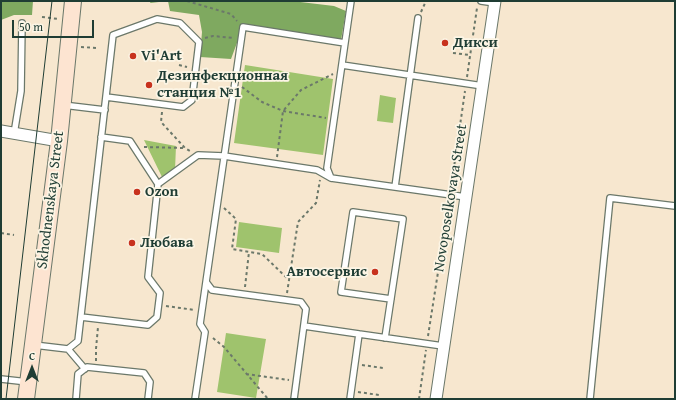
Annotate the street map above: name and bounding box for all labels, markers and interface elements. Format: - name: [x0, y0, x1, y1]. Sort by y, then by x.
- scale bar: [14, 12, 96, 38]
- text: 50 m: [19, 18, 43, 35]
- place label: Дикси: [453, 34, 498, 52]
- marker: Дикси: [440, 38, 450, 48]
- place label: Vi'Art: [141, 47, 182, 65]
- marker: Vi'Art: [128, 51, 138, 61]
- place label: Дезинфекционная станция №1: [157, 67, 288, 102]
- marker: Дезинфекционная станция №1: [144, 80, 154, 90]
- street label: Novoposelkovaya Street: [430, 123, 472, 273]
- street label: Skhodnenskaya Street: [34, 130, 68, 270]
- place label: Ozon: [145, 183, 178, 201]
- marker: Ozon: [132, 187, 142, 197]
- place label: Любава: [140, 234, 193, 252]
- marker: Любава: [127, 238, 137, 248]
- place label: Автосервис: [287, 263, 367, 281]
- marker: Автосервис: [370, 267, 380, 277]
- north arrow: [12, 348, 52, 388]
- text: С: [29, 348, 35, 364]

